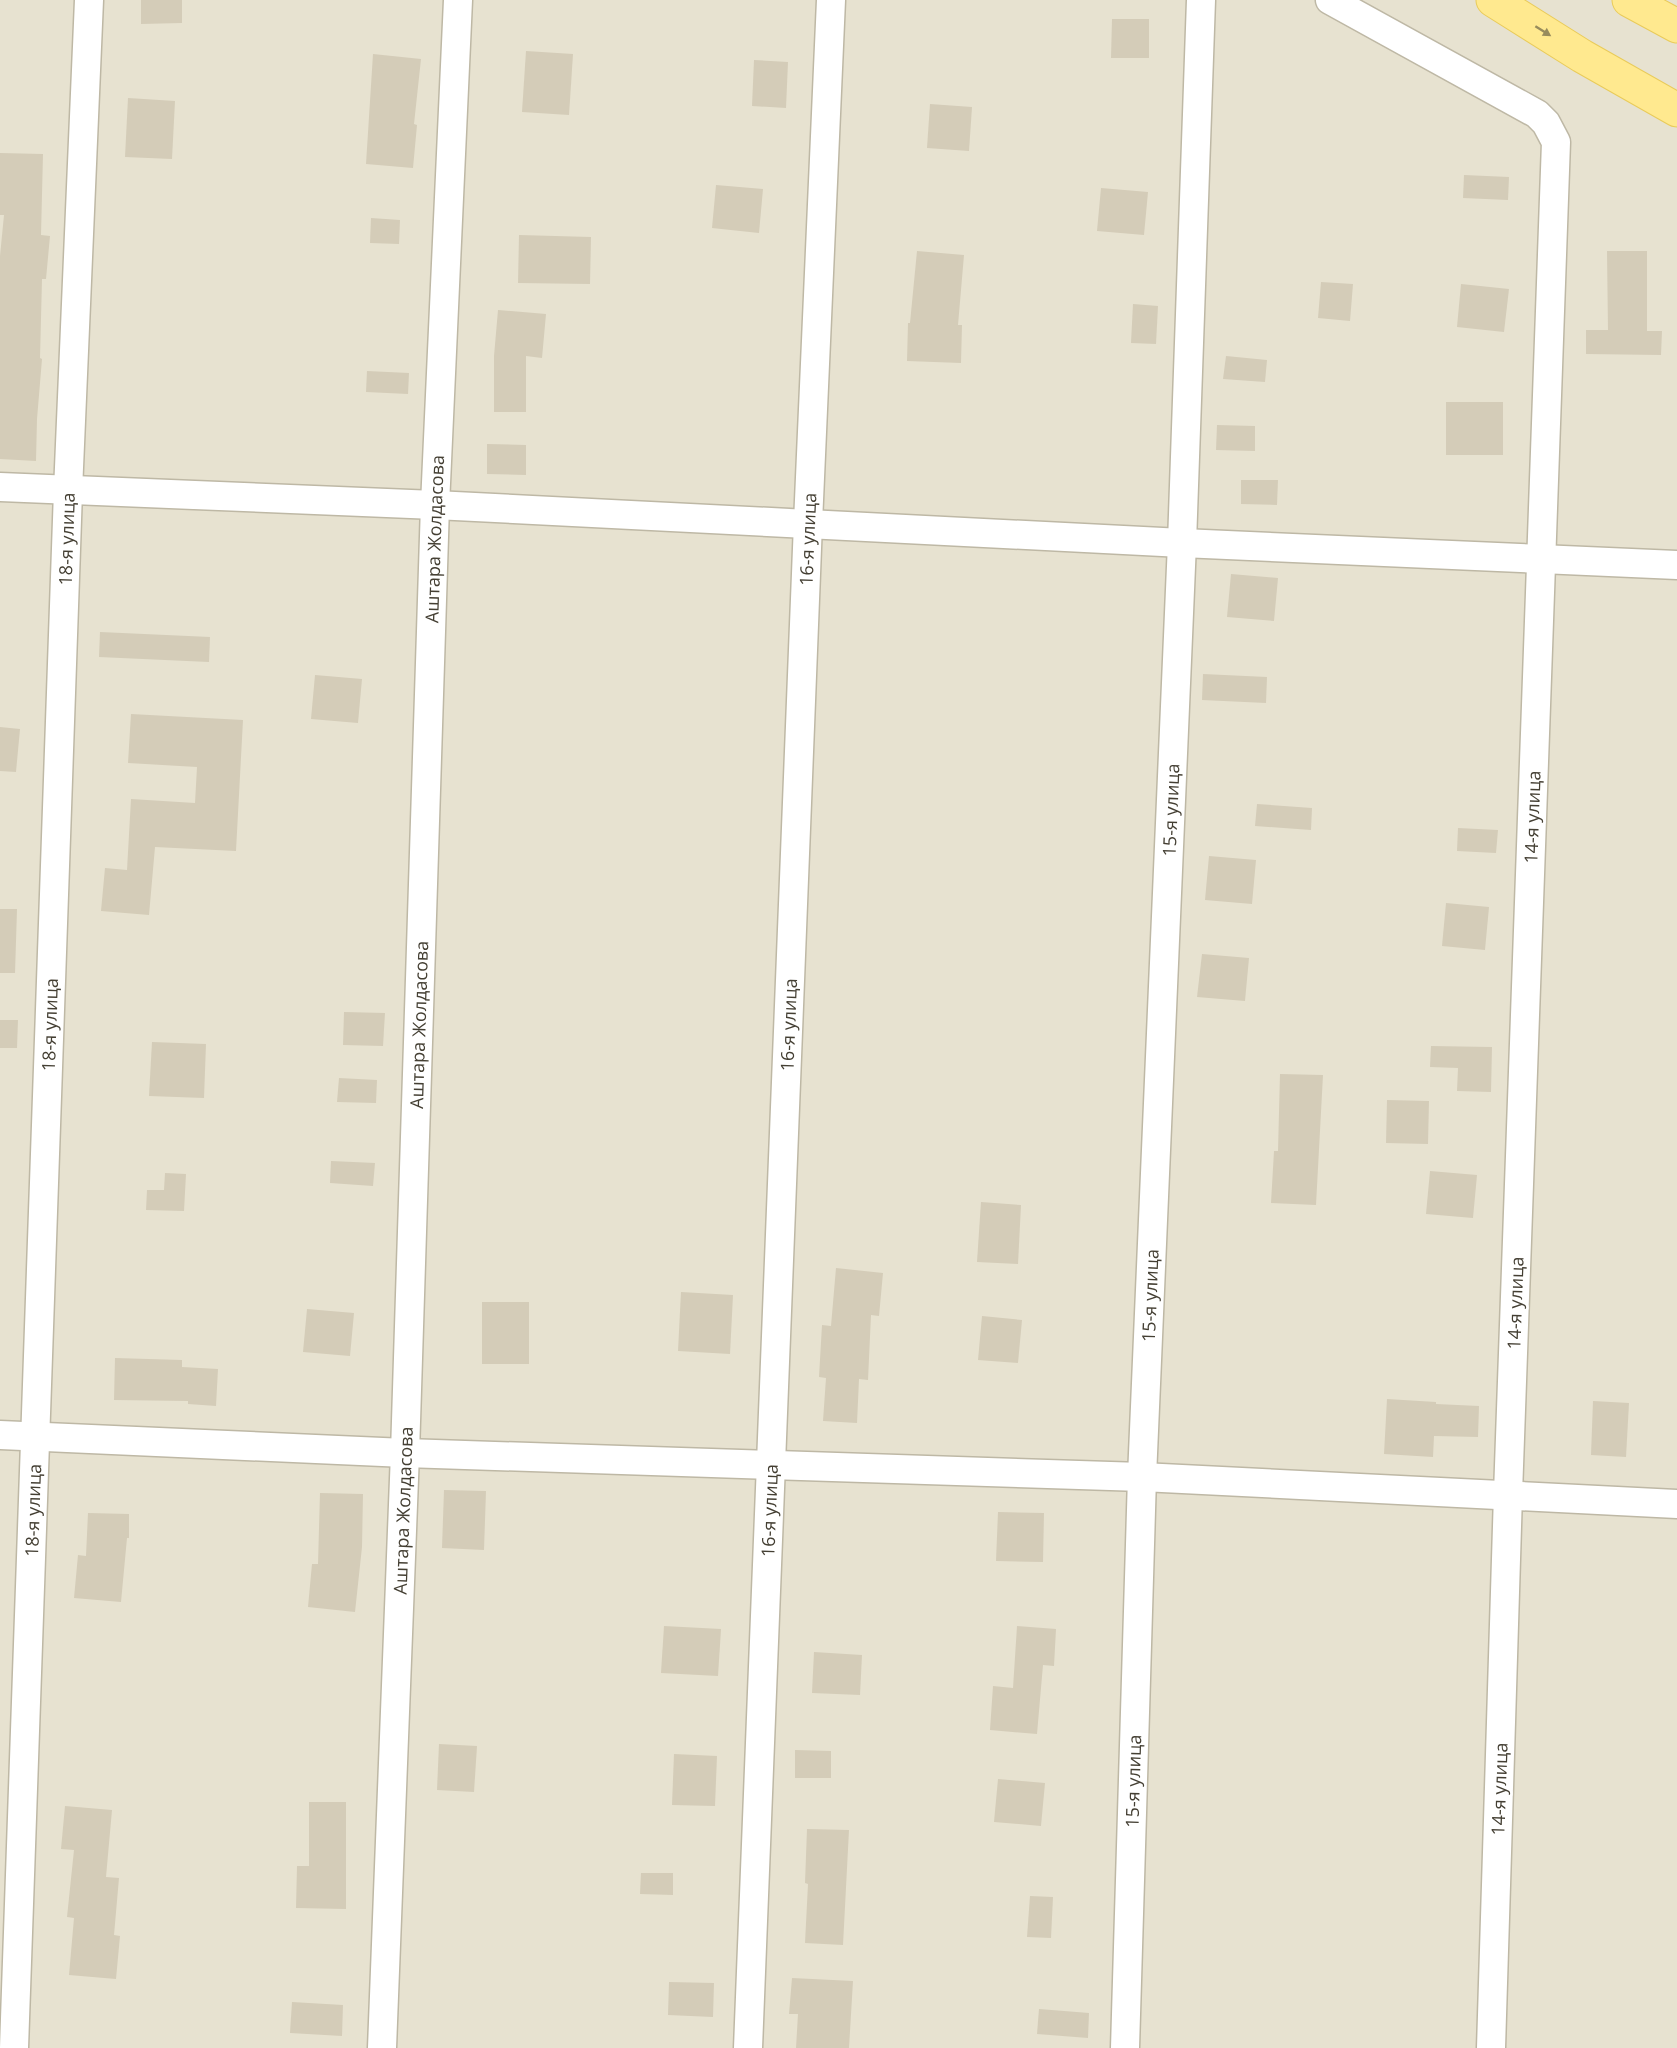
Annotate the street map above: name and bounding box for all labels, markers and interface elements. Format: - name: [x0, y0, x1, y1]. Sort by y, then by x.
- one-way arrow: [1535, 25, 1551, 36]
- street label: Аштара Жолдасова: [419, 454, 449, 623]
- street label: 18-я улица: [53, 492, 80, 586]
- street label: 16-я улица: [794, 492, 821, 586]
- street label: 15-я улица: [1157, 763, 1185, 857]
- street label: 14-я улица: [1518, 770, 1546, 864]
- street label: Аштара Жолдасова: [404, 940, 433, 1109]
- street label: 18-я улица: [36, 978, 63, 1072]
- street label: 16-я улица: [774, 978, 802, 1072]
- street label: 15-я улица: [1136, 1248, 1164, 1342]
- street label: 14-я улица: [1501, 1256, 1529, 1350]
- street label: Аштара Жолдасова: [388, 1426, 418, 1595]
- street label: 18-я улица: [19, 1463, 46, 1557]
- street label: 16-я улица: [755, 1463, 783, 1557]
- street label: 15-я улица: [1120, 1734, 1146, 1828]
- street label: 14-я улица: [1485, 1742, 1513, 1836]

